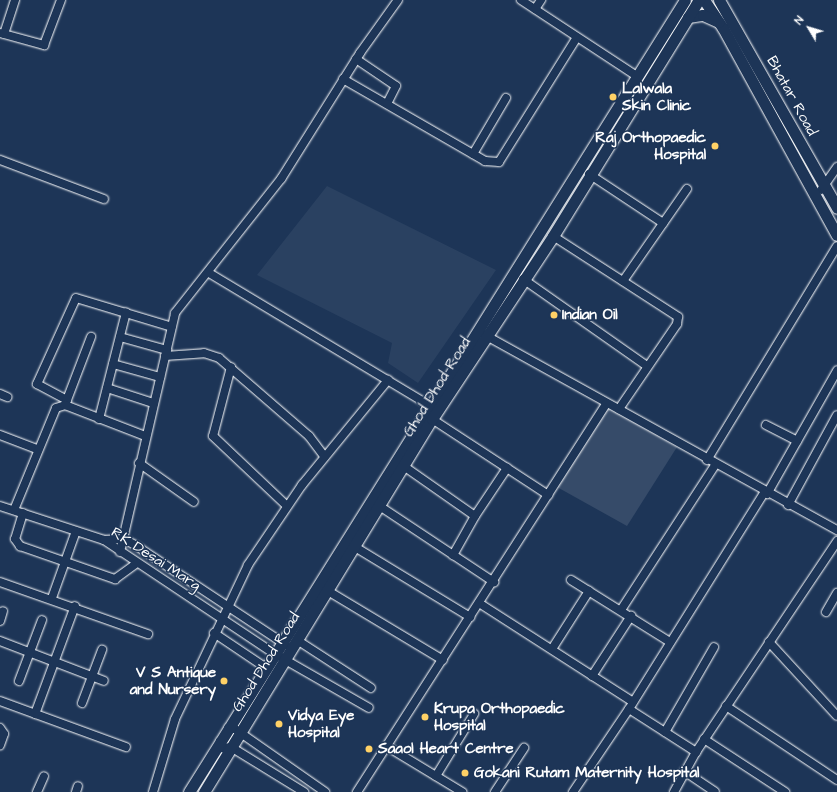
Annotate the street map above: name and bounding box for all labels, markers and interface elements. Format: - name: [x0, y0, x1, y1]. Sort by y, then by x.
- north arrow: [789, 8, 829, 48]
- text: N: [791, 13, 807, 28]
- street label: Bhatar Road: [763, 53, 821, 139]
- place label: Lalwala Skin Clinic: [622, 79, 691, 114]
- marker: Lalwala Skin Clinic: [607, 91, 619, 103]
- place label: Raj Orthopaedic Hospital: [595, 128, 706, 163]
- marker: Raj Orthopaedic Hospital: [709, 140, 721, 152]
- place label: Indian Oil: [562, 306, 618, 324]
- marker: Indian Oil: [549, 310, 559, 320]
- street label: Ghod Dhod Road: [399, 334, 475, 440]
- street label: RK Desai Marg: [108, 523, 204, 595]
- street label: Ghod Dhod Road: [228, 609, 304, 715]
- place label: V S Antique and Nursery: [130, 663, 216, 698]
- marker: V S Antique and Nursery: [219, 676, 229, 686]
- place label: Krupa Orthopaedic Hospital: [434, 699, 565, 734]
- place label: Vidya Eye Hospital: [288, 706, 354, 741]
- marker: Krupa Orthopaedic Hospital: [419, 711, 431, 723]
- marker: Vidya Eye Hospital: [273, 718, 285, 730]
- place label: Saaol Heart Centre: [378, 740, 514, 758]
- marker: Saaol Heart Centre: [363, 743, 375, 755]
- place label: Gokani Rutam Maternity Hospital: [474, 764, 699, 782]
- marker: Gokani Rutam Maternity Hospital: [459, 767, 471, 779]

